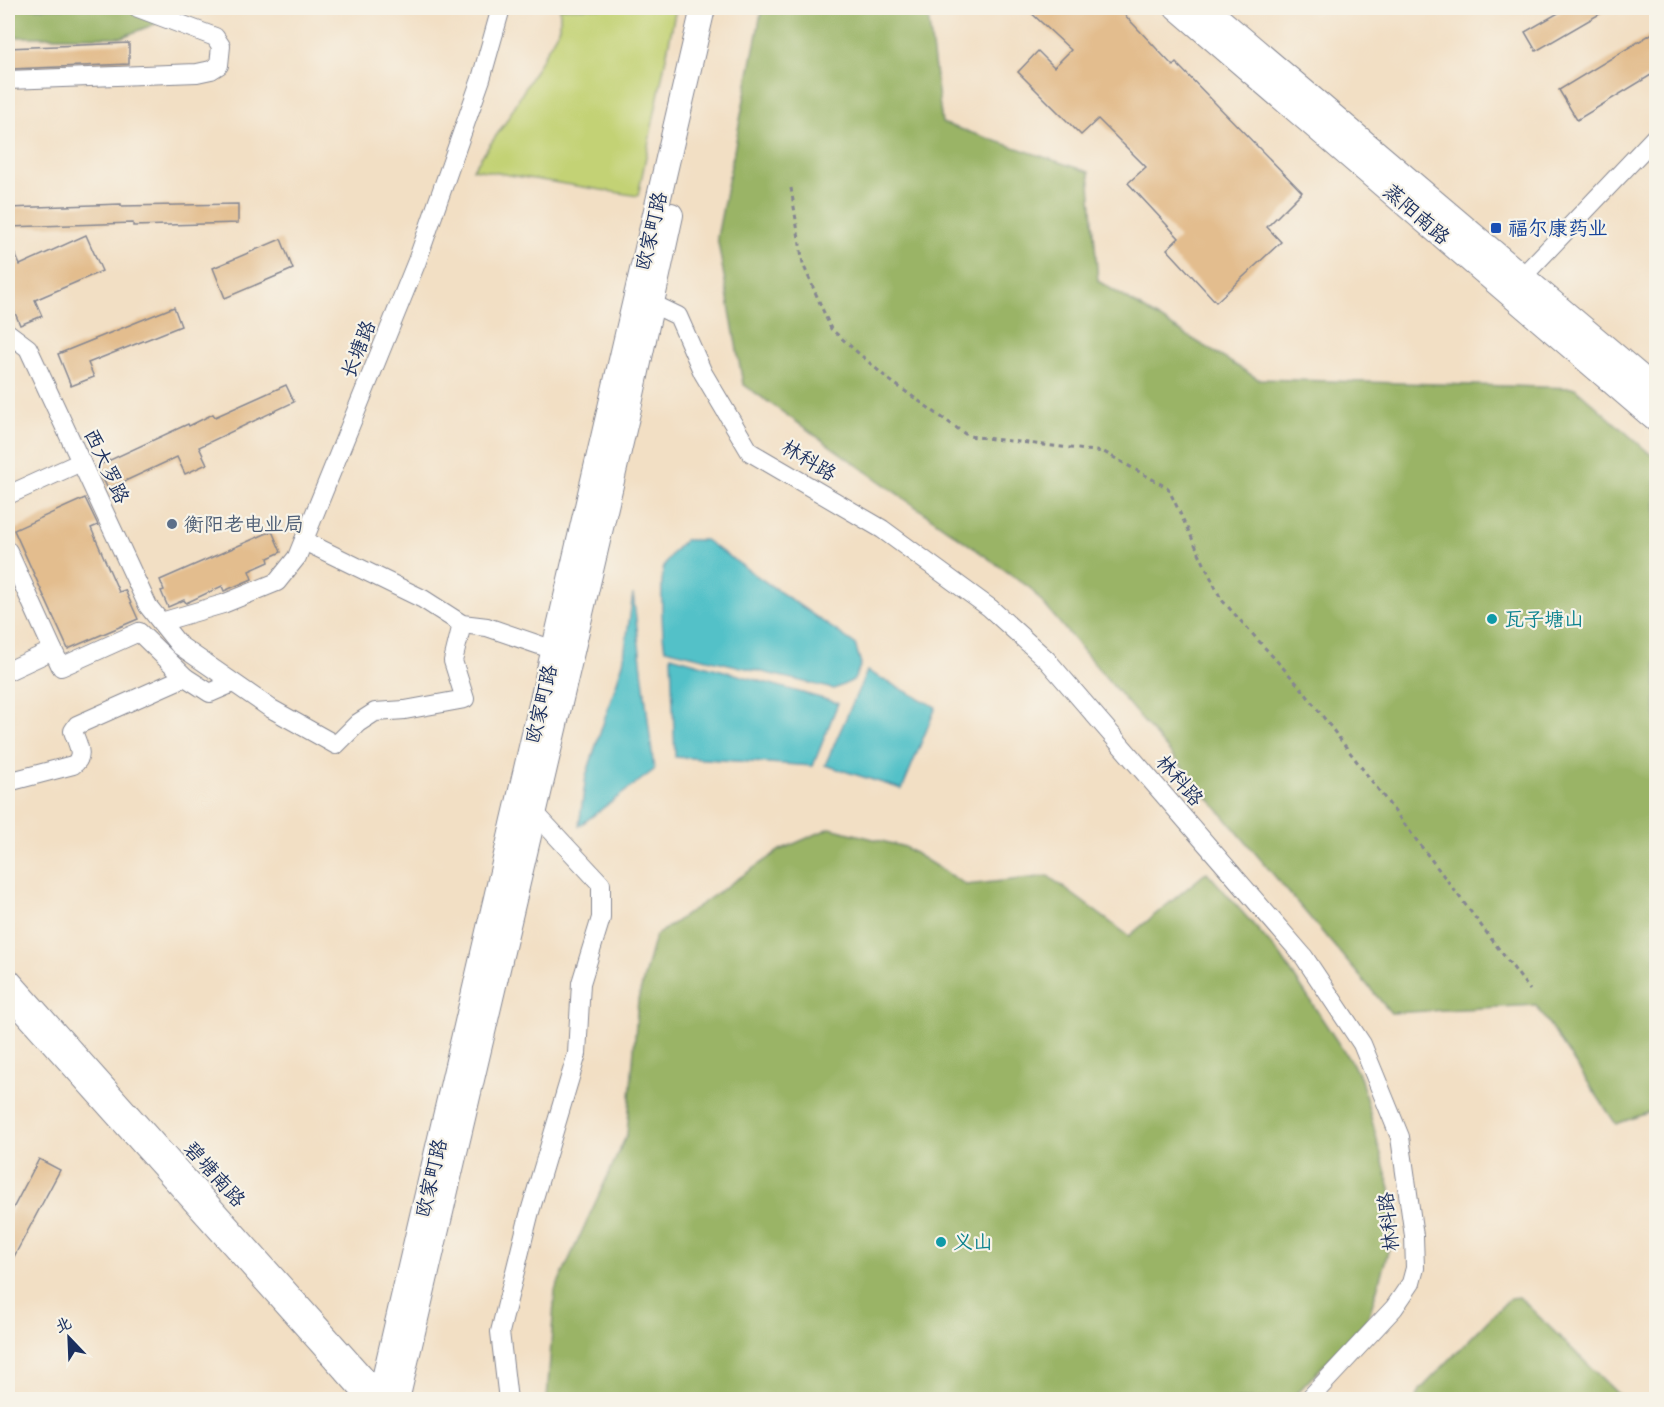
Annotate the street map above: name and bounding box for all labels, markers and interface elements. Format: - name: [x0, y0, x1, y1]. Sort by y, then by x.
- street label: 蒸阳南路: [1379, 179, 1456, 250]
- street label: 欧家町路: [630, 188, 672, 273]
- place label: 福尔康药业: [1508, 216, 1608, 240]
- marker: 福尔康药业: [1489, 221, 1503, 235]
- street label: 长塘路: [336, 316, 381, 381]
- street label: 西大罗路: [79, 425, 135, 508]
- street label: 林科路: [777, 434, 842, 486]
- place label: 衡阳老电业局: [184, 512, 304, 536]
- marker: 衡阳老电业局: [165, 517, 179, 531]
- place label: 瓦子塘山: [1504, 607, 1584, 631]
- marker: 瓦子塘山: [1485, 612, 1499, 626]
- street label: 欧家町路: [520, 661, 562, 746]
- street label: 林科路: [1151, 749, 1209, 811]
- street label: 欧家町路: [410, 1135, 452, 1220]
- street label: 碧塘南路: [179, 1136, 251, 1212]
- street label: 林科路: [1373, 1190, 1403, 1253]
- place label: 义山: [953, 1230, 993, 1254]
- marker: 义山: [934, 1235, 948, 1249]
- north arrow: [39, 1308, 99, 1368]
- text: 北: [52, 1313, 74, 1337]

